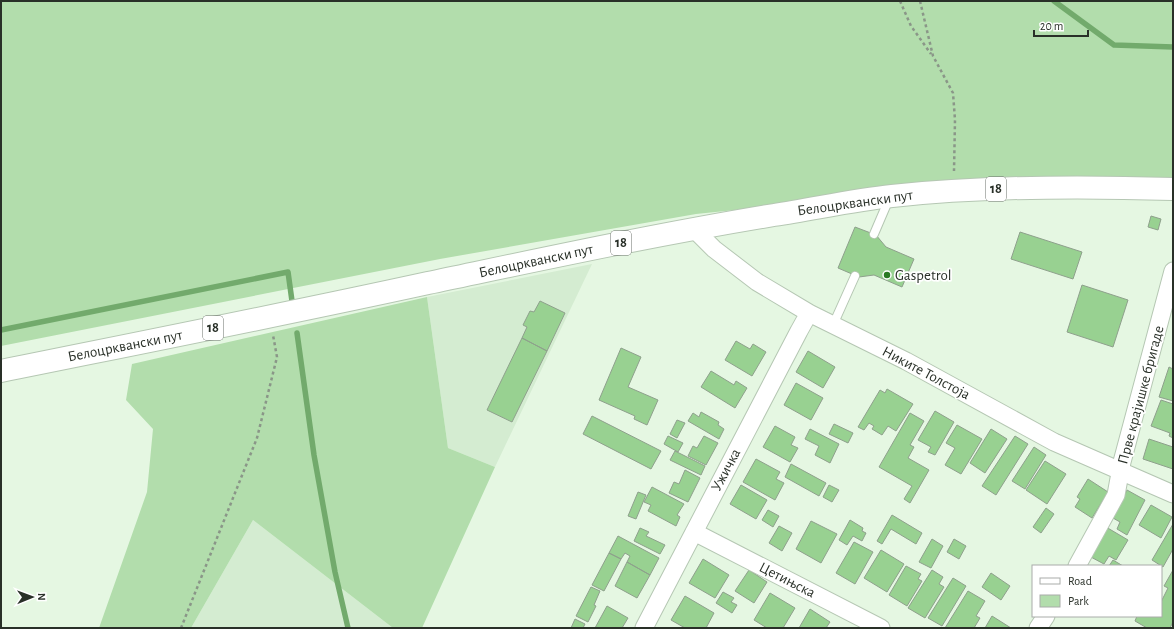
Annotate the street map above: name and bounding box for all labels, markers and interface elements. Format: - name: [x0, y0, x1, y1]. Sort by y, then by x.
- scale bar: [1034, 12, 1088, 38]
- text: 20 m: [1040, 20, 1063, 32]
- road number: 18: [986, 177, 1006, 201]
- street label: Белоцрквански пут: [796, 187, 914, 219]
- road number: 18: [611, 231, 631, 255]
- street label: Белоцрквански пут: [478, 241, 595, 280]
- place label: Gaspetrol: [895, 268, 952, 283]
- marker: Gaspetrol: [882, 270, 892, 280]
- road number: 18: [203, 316, 223, 340]
- street label: Прве крајишке бригаде: [1115, 324, 1167, 466]
- street label: Белоцрквански пут: [66, 327, 184, 364]
- street label: Никите Толстоја: [880, 344, 973, 403]
- street label: Ужичка: [709, 446, 743, 494]
- street label: Цетињска: [757, 560, 818, 601]
- legend: [1032, 565, 1162, 617]
- text: Road: [1068, 575, 1092, 587]
- north arrow: [12, 577, 52, 617]
- text: N: [36, 593, 47, 601]
- text: Park: [1068, 595, 1089, 607]

